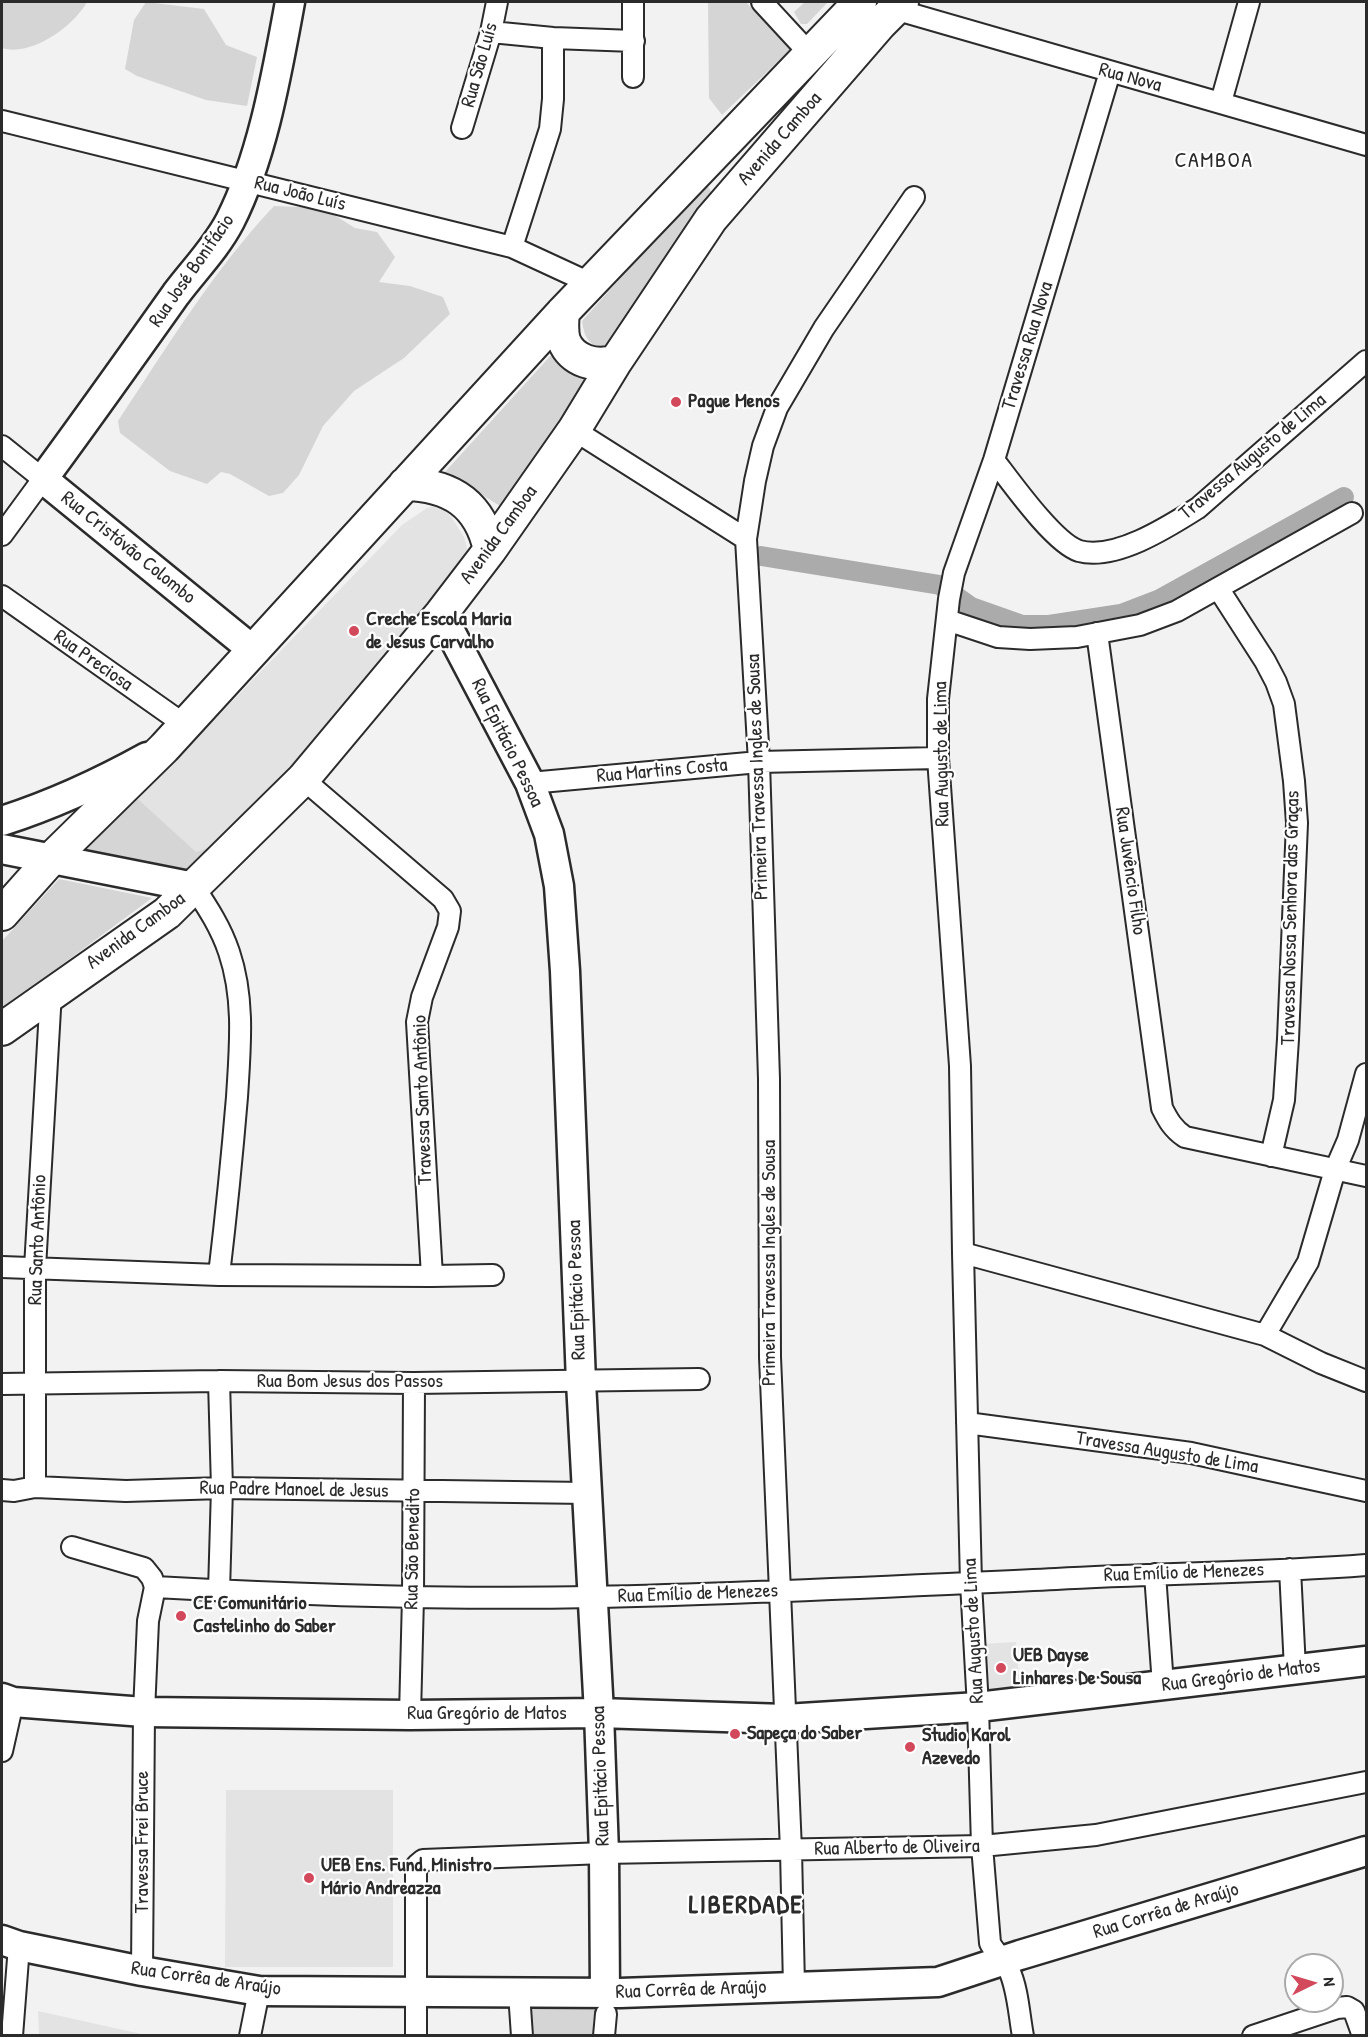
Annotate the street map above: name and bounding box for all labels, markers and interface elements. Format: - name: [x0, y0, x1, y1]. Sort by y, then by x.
- street label: Rua São Luís: [456, 20, 504, 110]
- street label: Rua Nova: [1096, 58, 1164, 98]
- street label: Avenida Camboa: [733, 87, 827, 191]
- district label: CAMBOA: [1174, 148, 1254, 174]
- street label: Rua João Luís: [252, 171, 348, 217]
- street label: Rua José Bonifácio: [144, 210, 240, 332]
- street label: Travessa Rua Nova: [997, 279, 1059, 413]
- street label: Travessa Augusto de Lima: [1175, 389, 1331, 525]
- place label: Pague Menos: [688, 390, 780, 414]
- marker: Pague Menos: [669, 395, 683, 409]
- street label: Avenida Camboa: [455, 481, 543, 589]
- street label: Rua Cristóvão Colombo: [56, 486, 200, 610]
- place label: Creche Escola Maria de Jesus Carvalho: [366, 608, 511, 655]
- marker: Creche Escola Maria de Jesus Carvalho: [347, 624, 361, 638]
- street label: Rua Preciosa: [49, 625, 137, 697]
- street label: Primeira Travessa Ingles de Sousa: [742, 654, 774, 900]
- street label: Rua Epitácio Pessoa: [466, 675, 548, 811]
- street label: Rua Augusto de Lima: [929, 681, 955, 827]
- street label: Rua Martins Costa: [596, 753, 728, 789]
- street label: Travessa Nossa Senhora das Graças: [1277, 791, 1305, 1045]
- street label: Rua Juvêncio Filho: [1109, 806, 1151, 936]
- street label: Avenida Camboa: [82, 887, 190, 975]
- street label: Travessa Santo Antônio: [408, 1015, 438, 1185]
- street label: Primeira Travessa Ingles de Sousa: [758, 1140, 782, 1386]
- street label: Rua Santo Antônio: [24, 1174, 52, 1306]
- street label: Rua Epitácio Pessoa: [563, 1220, 591, 1360]
- street label: Rua Bom Jesus dos Passos: [257, 1370, 443, 1394]
- street label: Travessa Augusto de Lima: [1074, 1427, 1260, 1479]
- street label: Rua Padre Manoel de Jesus: [199, 1476, 389, 1504]
- street label: Rua São Benedito: [400, 1488, 426, 1610]
- street label: Rua Augusto de Lima: [958, 1558, 990, 1704]
- street label: Rua Emílio de Menezes: [1103, 1558, 1265, 1588]
- street label: Rua Emílio de Menezes: [617, 1579, 779, 1609]
- place label: CE Comunitário Castelinho do Saber: [193, 1592, 336, 1639]
- marker: CE Comunitário Castelinho do Saber: [174, 1609, 188, 1623]
- place label: UEB Dayse Linhares De Sousa: [1013, 1644, 1141, 1691]
- street label: Rua Gregório de Matos: [1160, 1654, 1322, 1698]
- marker: UEB Dayse Linhares De Sousa: [994, 1661, 1008, 1675]
- street label: Rua Gregório de Matos: [407, 1702, 567, 1726]
- street label: Rua Epitácio Pessoa: [587, 1706, 615, 1846]
- place label: Sapeça do Saber: [747, 1722, 862, 1746]
- place label: Studio Karol Azevedo: [922, 1724, 1010, 1771]
- marker: Sapeça do Saber: [728, 1727, 742, 1741]
- marker: Studio Karol Azevedo: [903, 1740, 917, 1754]
- street label: Travessa Frei Bruce: [131, 1771, 155, 1913]
- street label: Rua Alberto de Oliveira: [814, 1835, 980, 1861]
- place label: UEB Ens. Fund. Ministro Mário Andreazza: [321, 1854, 491, 1901]
- marker: UEB Ens. Fund. Ministro Mário Andreazza: [302, 1871, 316, 1885]
- street label: Rua Corrêa de Araújo: [1090, 1877, 1242, 1945]
- district label: LIBERDADE: [689, 1890, 803, 1922]
- north arrow: [1284, 1953, 1344, 2013]
- street label: Rua Corrêa de Araújo: [130, 1957, 282, 2001]
- street label: Rua Corrêa de Araújo: [615, 1975, 767, 2005]
- text: N: [1319, 1976, 1341, 1987]

